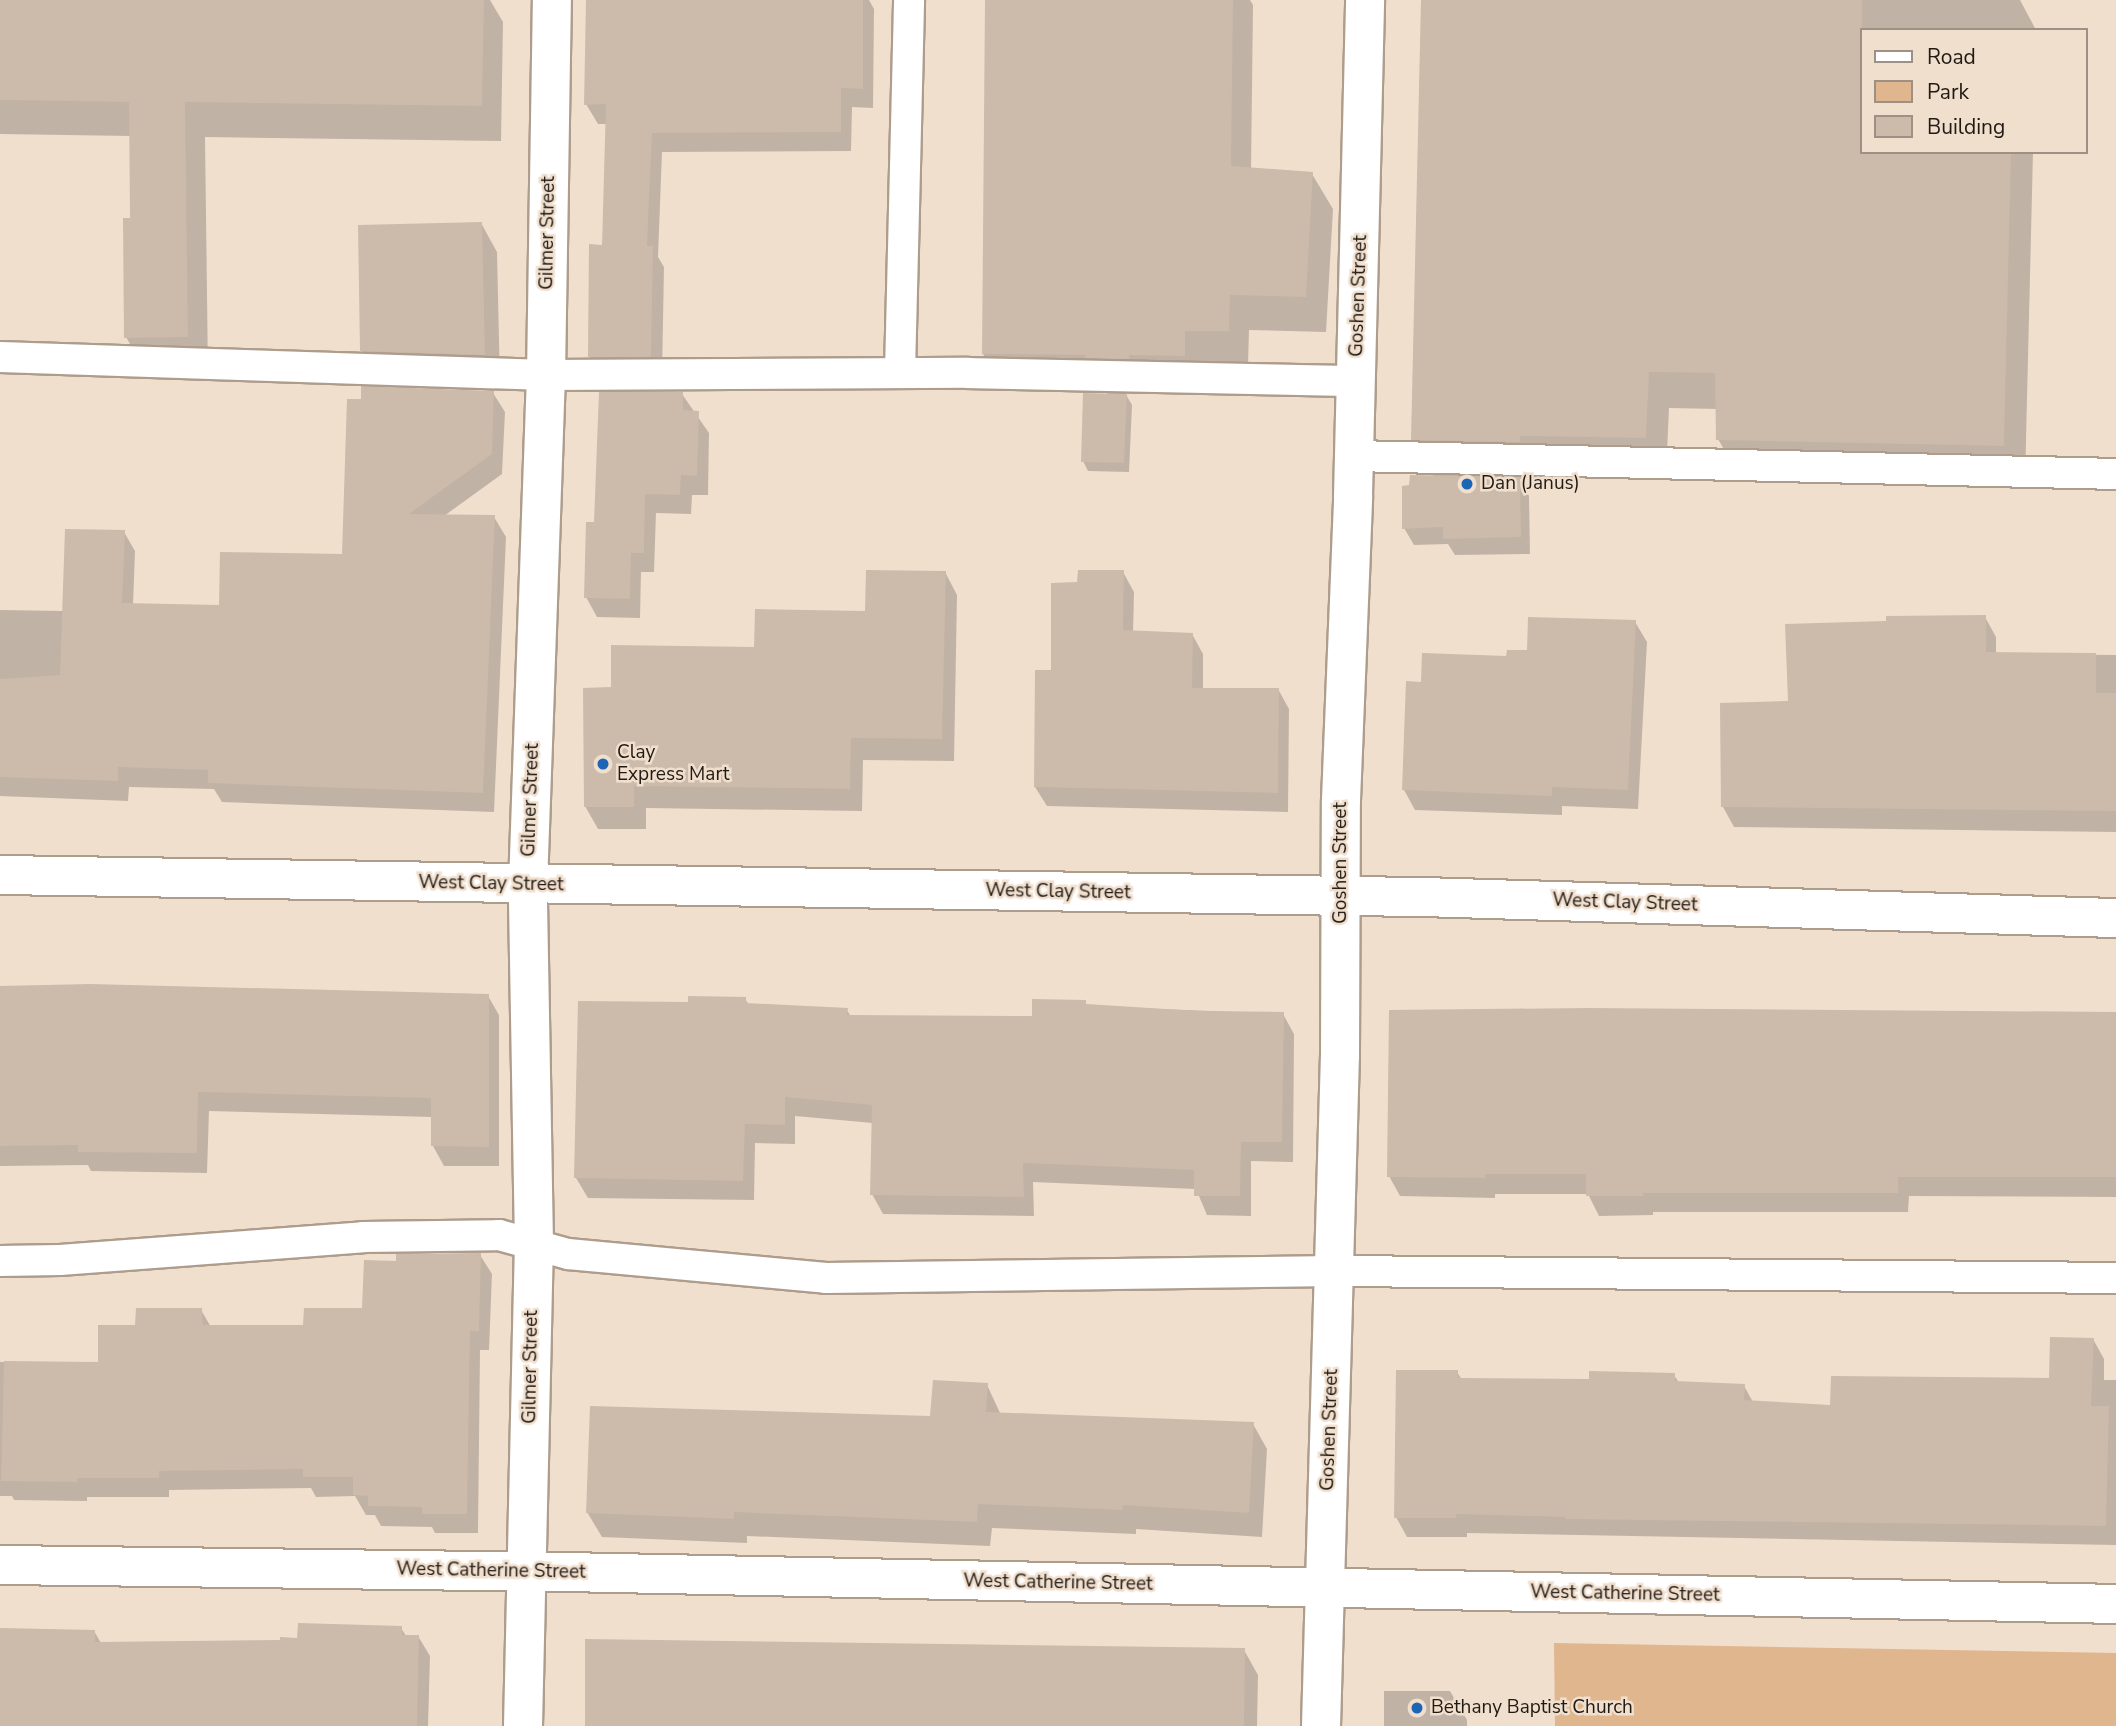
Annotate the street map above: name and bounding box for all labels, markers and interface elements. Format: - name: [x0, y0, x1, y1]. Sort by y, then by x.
- legend: [1860, 28, 2088, 154]
- text: Road: [1927, 43, 1976, 71]
- text: Park: [1927, 78, 1969, 106]
- text: Building: [1927, 113, 2005, 141]
- street label: Gilmer Street: [536, 176, 560, 290]
- street label: Goshen Street: [1345, 235, 1373, 357]
- place label: Dan (Janus): [1481, 473, 1580, 495]
- marker: Dan (Janus): [1459, 476, 1475, 492]
- place label: Clay Express Mart: [617, 742, 729, 786]
- street label: Gilmer Street: [518, 743, 544, 857]
- marker: Clay Express Mart: [595, 756, 611, 772]
- street label: Goshen Street: [1330, 802, 1352, 924]
- street label: West Clay Street: [418, 871, 564, 897]
- street label: West Clay Street: [985, 879, 1131, 905]
- street label: West Clay Street: [1552, 889, 1698, 917]
- street label: Gilmer Street: [519, 1310, 543, 1424]
- street label: Goshen Street: [1316, 1369, 1344, 1491]
- street label: West Catherine Street: [396, 1558, 586, 1584]
- street label: West Catherine Street: [963, 1570, 1153, 1596]
- street label: West Catherine Street: [1530, 1581, 1720, 1607]
- place label: Bethany Baptist Church: [1431, 1697, 1633, 1719]
- marker: Bethany Baptist Church: [1409, 1700, 1425, 1716]

